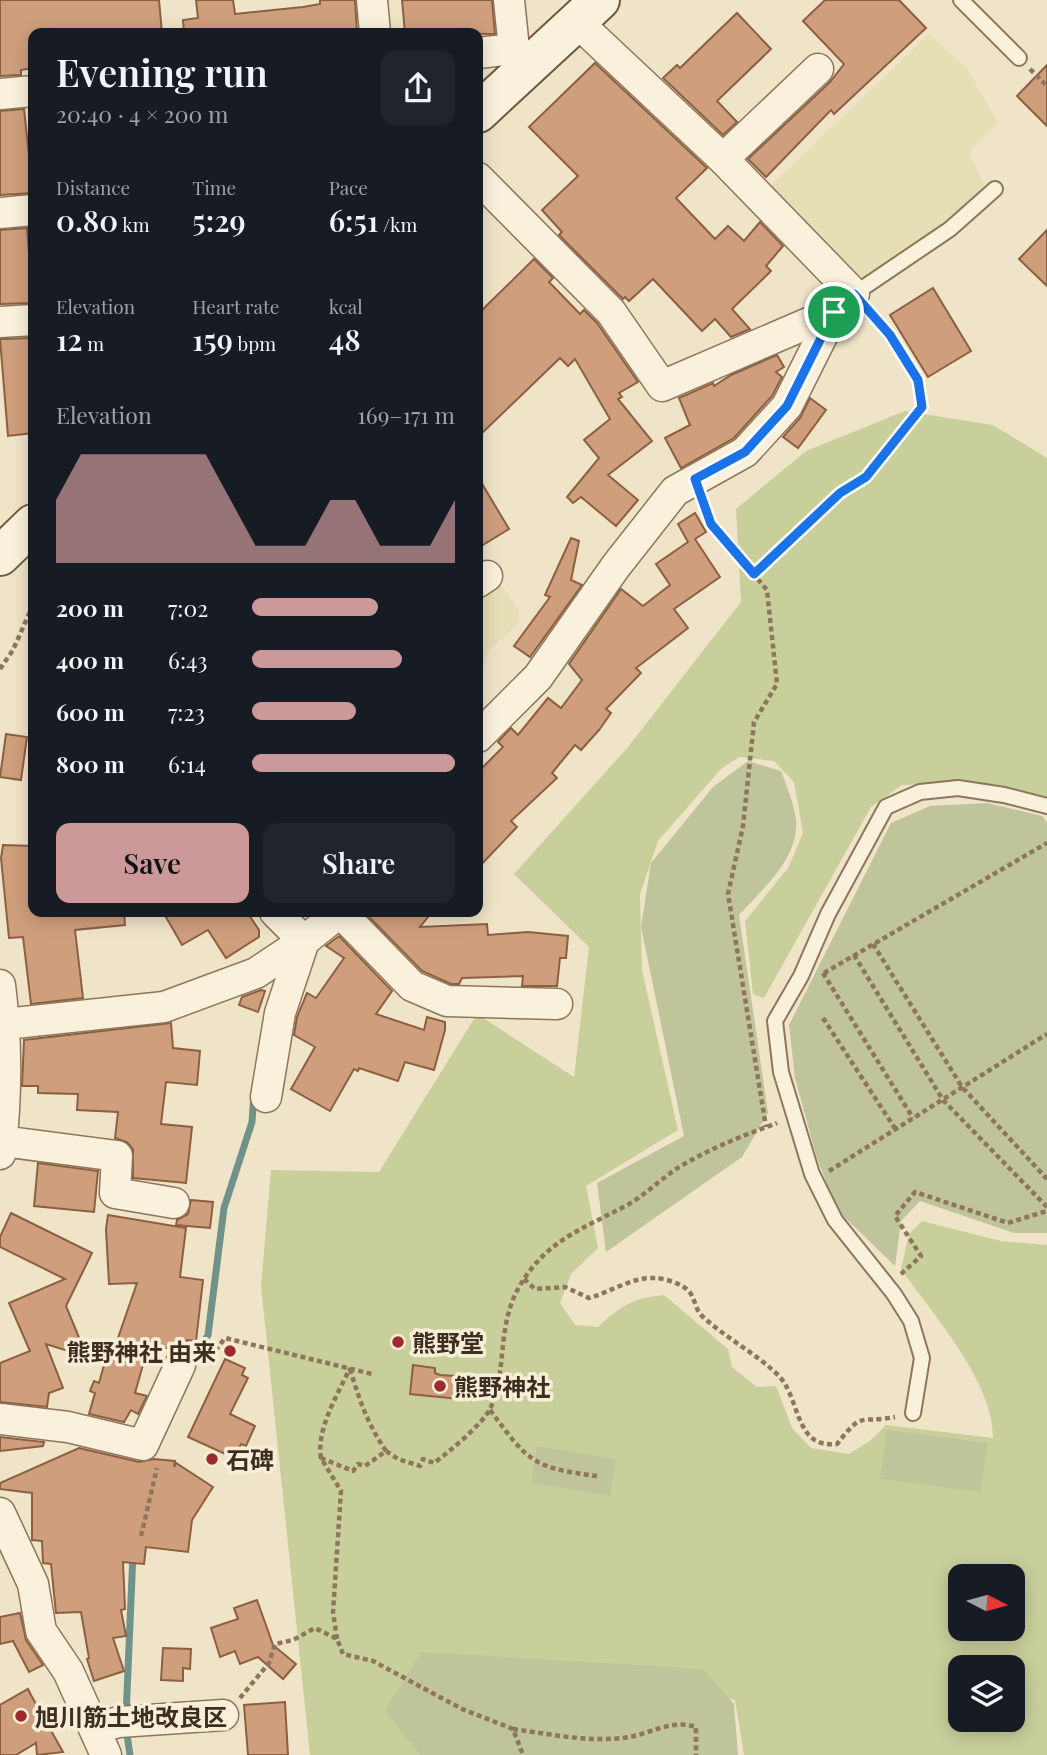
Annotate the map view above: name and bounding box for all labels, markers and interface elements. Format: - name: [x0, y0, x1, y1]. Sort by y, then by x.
- text: Evening run: [56, 46, 268, 97]
- button: share: [381, 51, 455, 125]
- text: 20:40 · 4 × 200 m: [56, 98, 228, 129]
- text: Distance: [56, 174, 130, 200]
- text: Time: [192, 174, 236, 200]
- text: Pace: [329, 174, 368, 200]
- text: 0.80: [56, 200, 118, 240]
- text: 5:29: [192, 200, 246, 240]
- text: 6:51: [329, 200, 378, 240]
- text: km: [118, 211, 150, 237]
- text: /km: [378, 211, 417, 237]
- pin: [804, 282, 864, 342]
- text: Elevation: [56, 293, 135, 319]
- text: Heart rate: [192, 293, 279, 319]
- text: kcal: [329, 293, 363, 319]
- icon: arrive: [815, 293, 853, 331]
- text: 12: [56, 319, 83, 359]
- text: 159: [192, 319, 233, 359]
- text: 48: [329, 319, 361, 359]
- text: m: [83, 330, 104, 356]
- text: bpm: [233, 330, 276, 356]
- text: Elevation: [56, 399, 152, 430]
- text: 169–171 m: [357, 399, 455, 430]
- text: 200 m: [56, 592, 124, 623]
- text: 7:02: [168, 592, 208, 623]
- text: 400 m: [56, 644, 124, 675]
- text: 6:43: [168, 644, 207, 675]
- text: 600 m: [56, 696, 125, 727]
- text: 7:23: [168, 696, 205, 727]
- text: 800 m: [56, 748, 125, 779]
- text: 6:14: [168, 748, 206, 779]
- button: Save: [56, 823, 249, 903]
- button: Share: [263, 823, 455, 903]
- place label: 熊野堂: [412, 1326, 484, 1358]
- marker: 熊野堂: [390, 1334, 406, 1350]
- place label: 熊野神社 由来: [66, 1335, 216, 1367]
- marker: 熊野神社 由来: [222, 1343, 238, 1359]
- place label: 熊野神社: [454, 1370, 550, 1402]
- marker: 熊野神社: [432, 1378, 448, 1394]
- place label: 石碑: [226, 1443, 274, 1475]
- marker: 石碑: [204, 1451, 220, 1467]
- north arrow: [948, 1564, 1026, 1642]
- map controls: [948, 1564, 1025, 1732]
- button: layers: [948, 1655, 1025, 1732]
- place label: 旭川筋土地改良区: [35, 1700, 227, 1732]
- marker: 旭川筋土地改良区: [13, 1708, 29, 1724]

